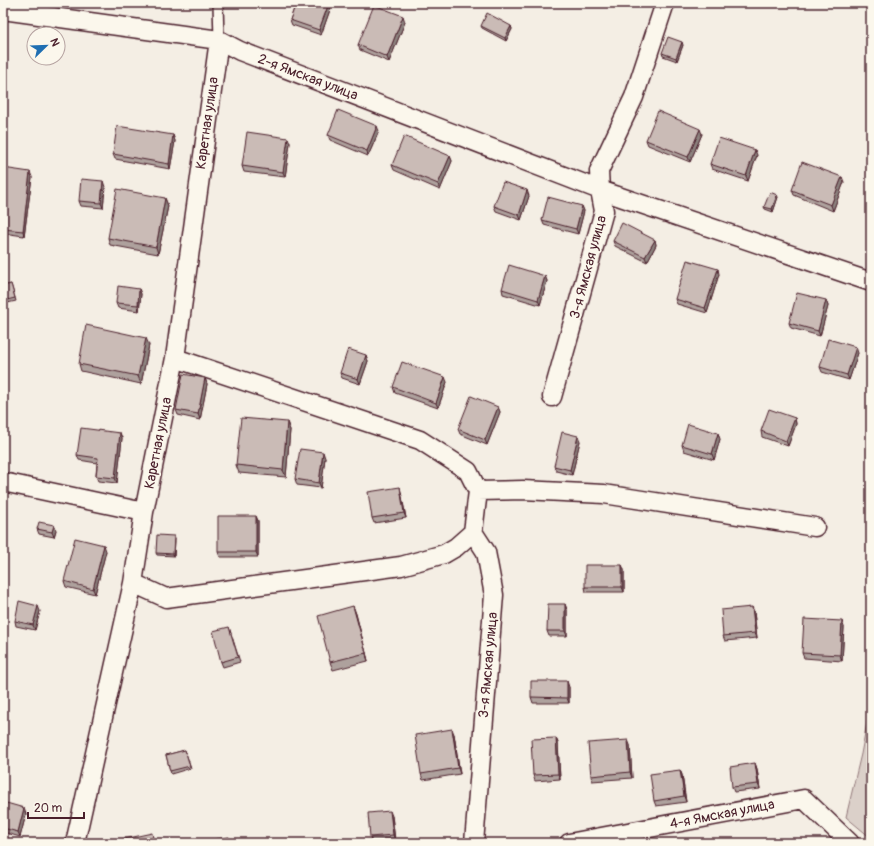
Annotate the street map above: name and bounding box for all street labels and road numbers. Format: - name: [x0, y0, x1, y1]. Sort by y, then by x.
- street label: 2-я Ямская улица: [255, 50, 361, 104]
- street label: Каретная улица: [192, 76, 222, 170]
- street label: 3-я Ямская улица: [566, 214, 610, 320]
- street label: Каретная улица: [141, 396, 175, 490]
- street label: 3-я Ямская улица: [475, 611, 501, 719]
- street label: 4-я Ямская улица: [668, 796, 776, 832]

